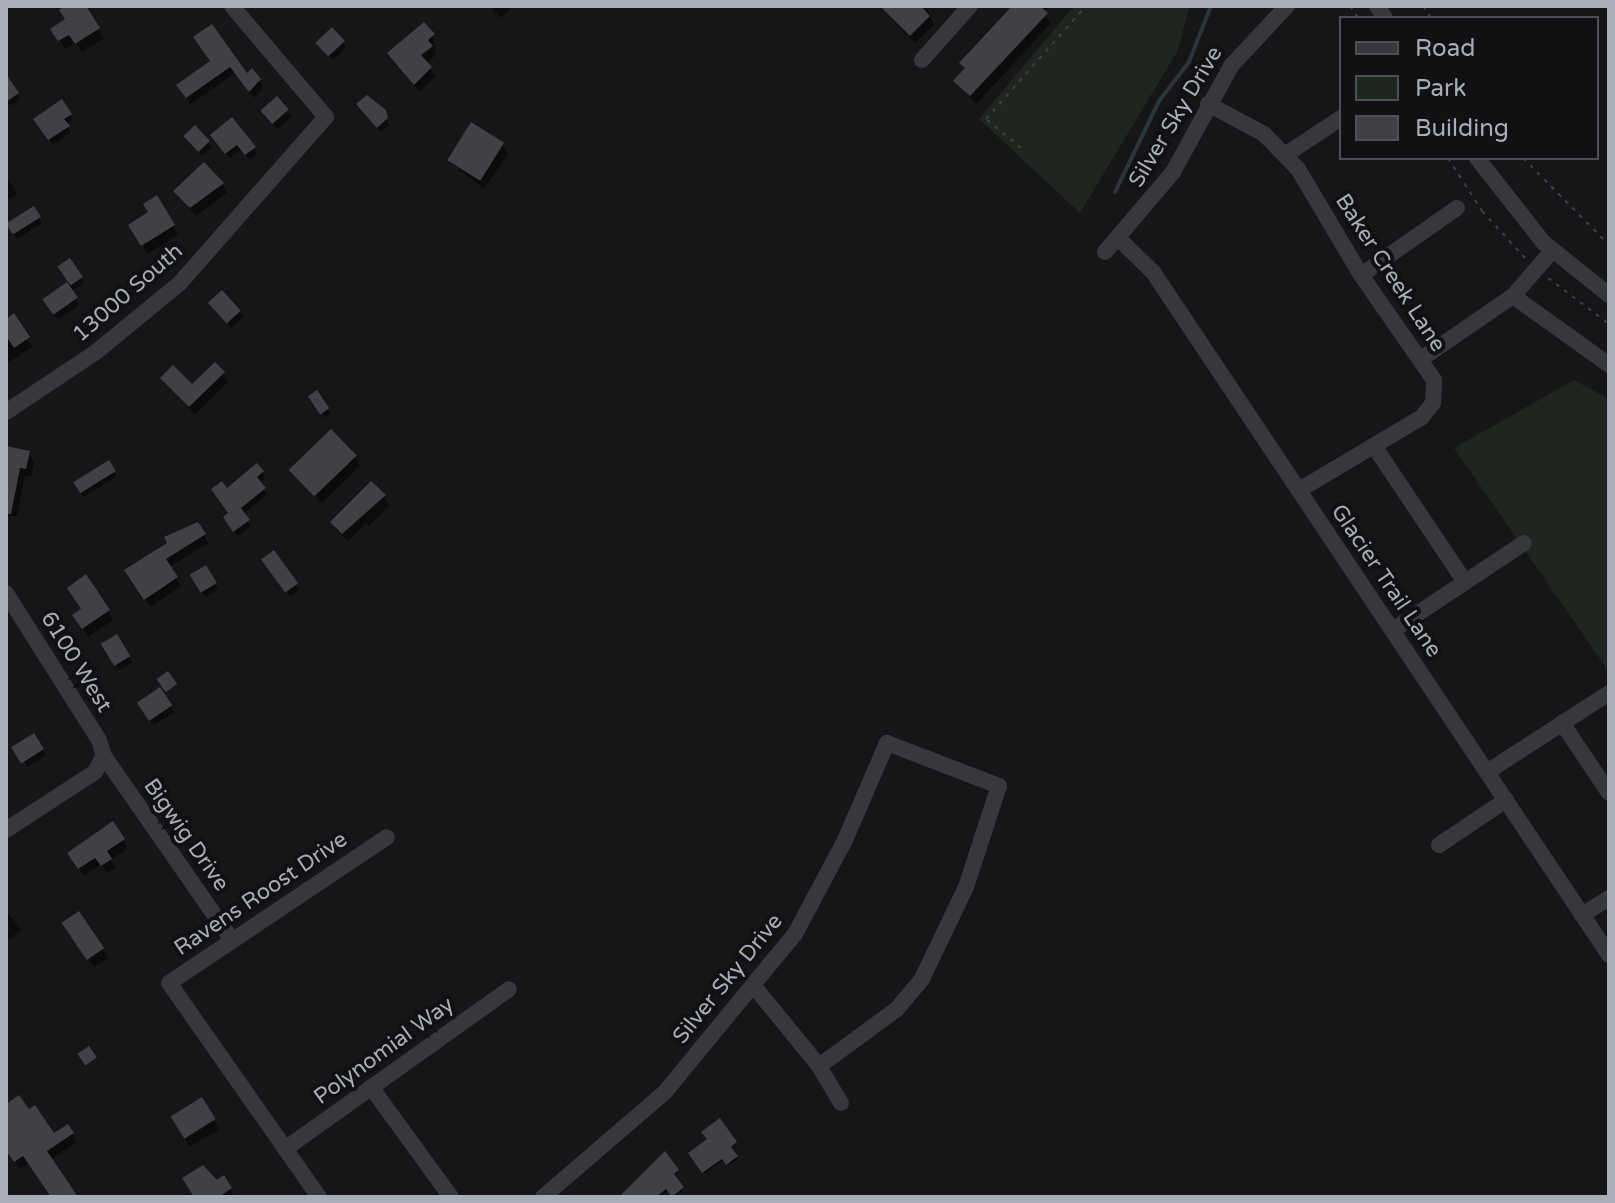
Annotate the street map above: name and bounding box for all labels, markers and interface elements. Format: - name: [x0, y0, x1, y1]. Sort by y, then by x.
- legend: [1339, 16, 1599, 160]
- text: Road: [1415, 34, 1475, 63]
- street label: Silver Sky Drive: [1124, 42, 1228, 192]
- text: Park: [1415, 74, 1466, 103]
- text: Building: [1415, 114, 1509, 143]
- street label: Baker Creek Lane: [1329, 189, 1451, 357]
- street label: 13000 South: [68, 238, 188, 348]
- street label: Glacier Trail Lane: [1325, 500, 1447, 662]
- street label: 6100 West: [35, 607, 117, 717]
- street label: Bigwig Drive: [138, 774, 234, 896]
- street label: Ravens Roost Drive: [170, 826, 352, 962]
- street label: Silver Sky Drive: [668, 909, 788, 1049]
- street label: Polynomial Way: [309, 991, 459, 1111]

